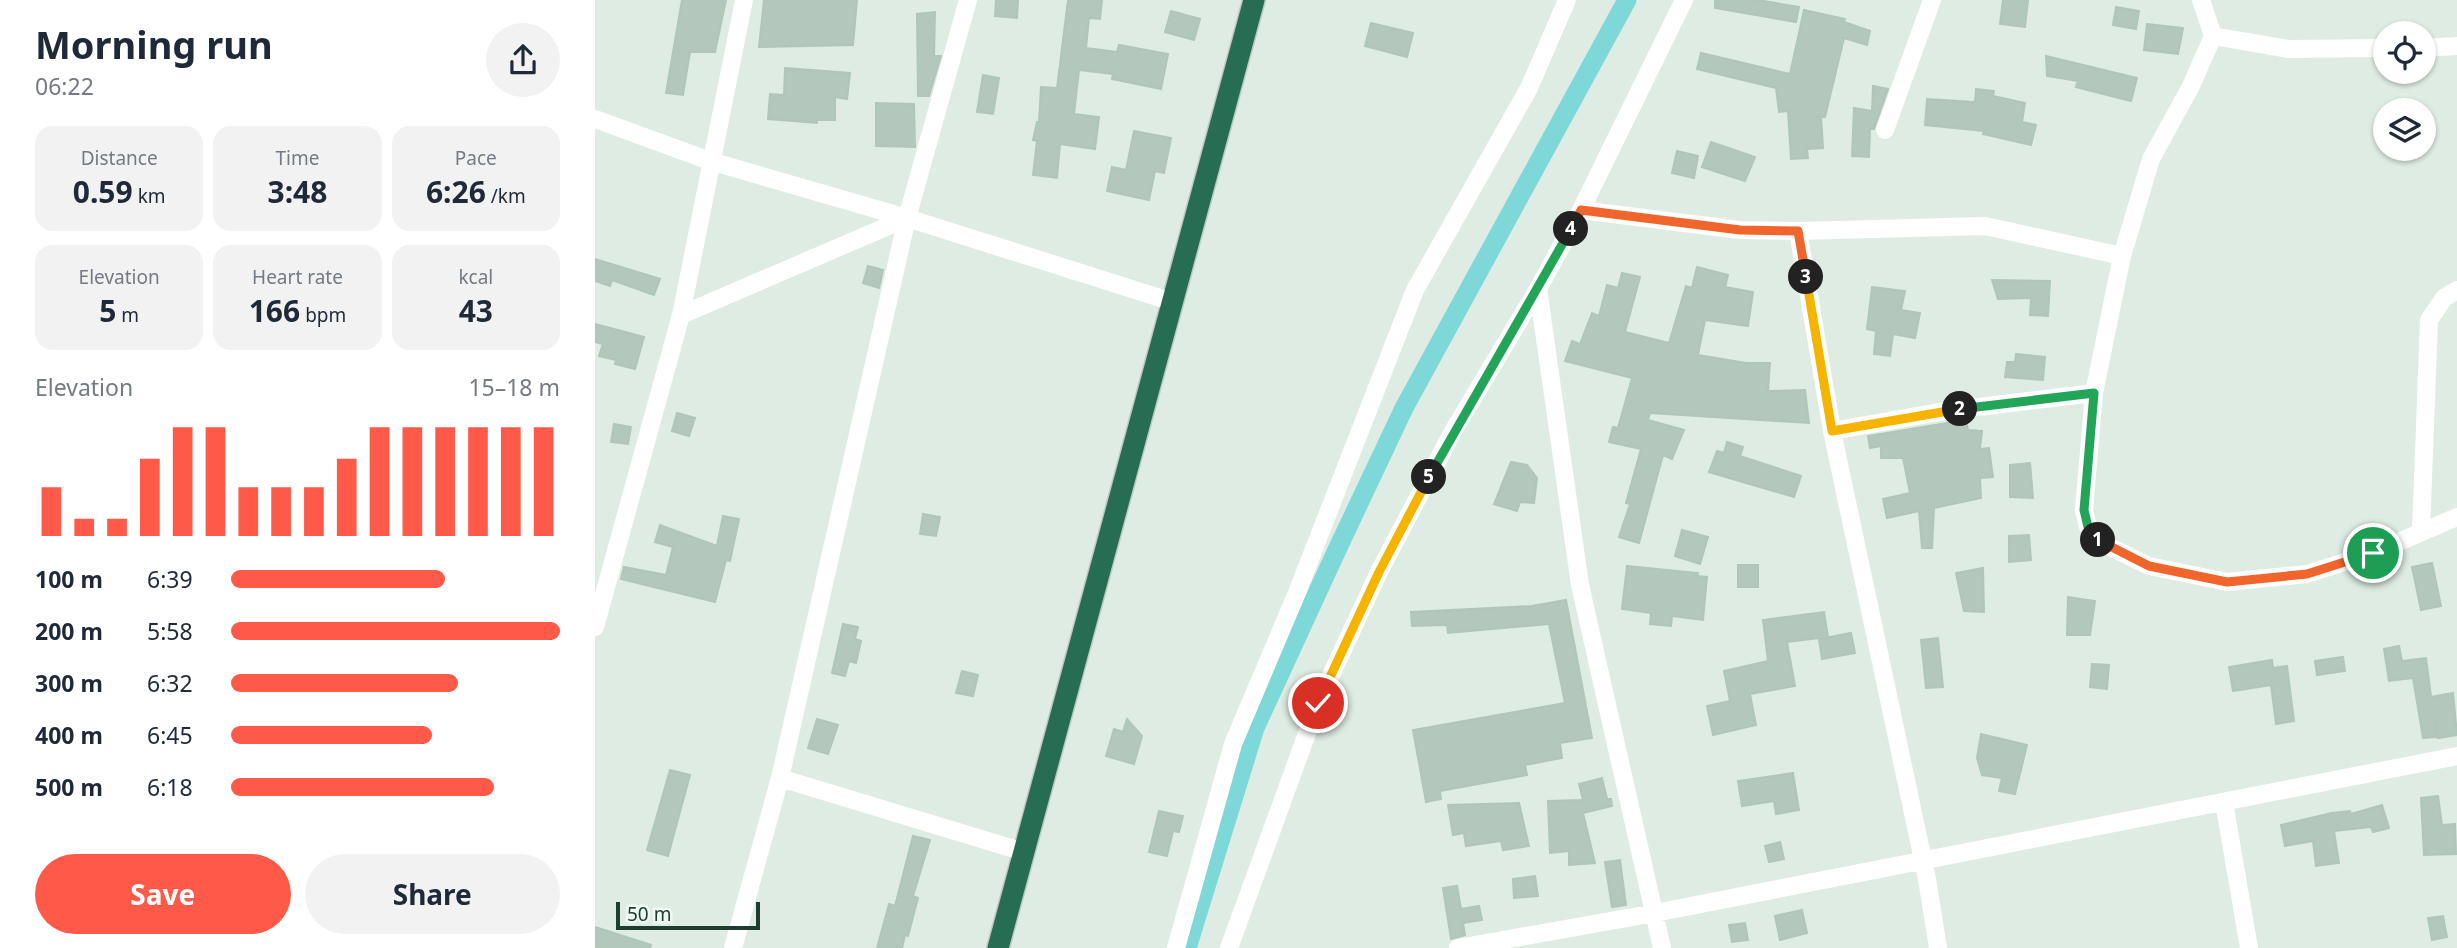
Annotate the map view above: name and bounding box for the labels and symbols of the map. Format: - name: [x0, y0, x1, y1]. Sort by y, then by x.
- pin: 4: [1553, 212, 1588, 246]
- pin: 3: [1789, 260, 1823, 294]
- pin: 2: [1943, 392, 1977, 426]
- pin: 5: [1411, 460, 1447, 494]
- pin: 1: [2081, 522, 2115, 558]
- pin: [2343, 523, 2403, 583]
- pin: [1288, 673, 1348, 733]
- scale bar: [616, 899, 759, 931]

